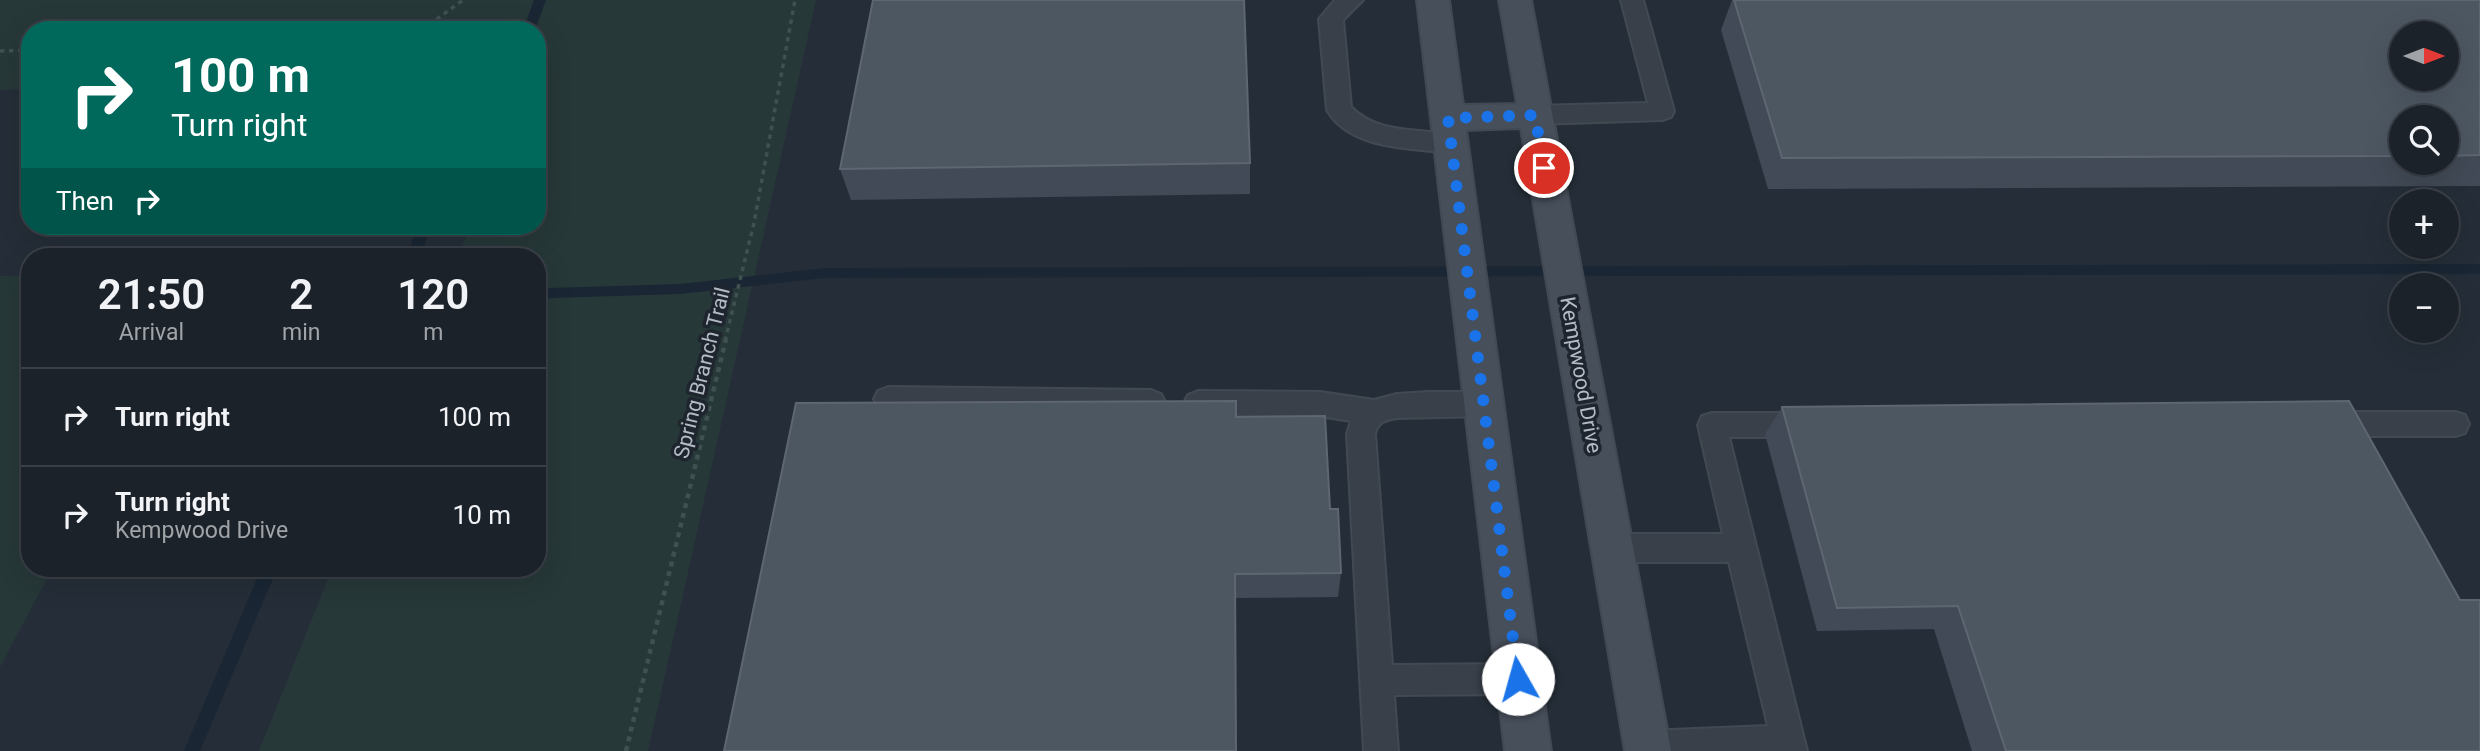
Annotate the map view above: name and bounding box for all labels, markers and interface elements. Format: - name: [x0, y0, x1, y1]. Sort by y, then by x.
- north arrow: [2389, 21, 2459, 91]
- map controls: [2389, 21, 2459, 343]
- text: 100 m: [171, 47, 310, 104]
- icon: right: [56, 49, 147, 140]
- button: search: [2389, 105, 2459, 175]
- text: Turn right: [171, 106, 307, 144]
- pin: [1514, 138, 1574, 198]
- icon: arrive: [1525, 149, 1563, 187]
- icon: right: [128, 182, 166, 220]
- text: Then: [56, 186, 114, 216]
- button: +: [2389, 189, 2459, 259]
- text: 21:50: [98, 270, 205, 319]
- text: 2: [289, 270, 313, 319]
- text: 120: [397, 270, 469, 319]
- button: −: [2389, 273, 2459, 343]
- street label: Spring Branch Trail: [669, 285, 735, 461]
- street label: Kempwood Drive: [1555, 295, 1607, 455]
- text: Arrival: [119, 319, 184, 346]
- text: min: [282, 319, 320, 346]
- text: m: [423, 319, 443, 346]
- icon: right: [56, 398, 94, 436]
- text: Turn right: [115, 402, 230, 432]
- text: 100 m: [438, 402, 511, 432]
- text: Turn right: [115, 487, 230, 517]
- icon: right: [56, 496, 94, 534]
- text: 10 m: [453, 500, 511, 530]
- text: Kempwood Drive: [115, 517, 288, 544]
- position arrow: [1481, 642, 1555, 716]

